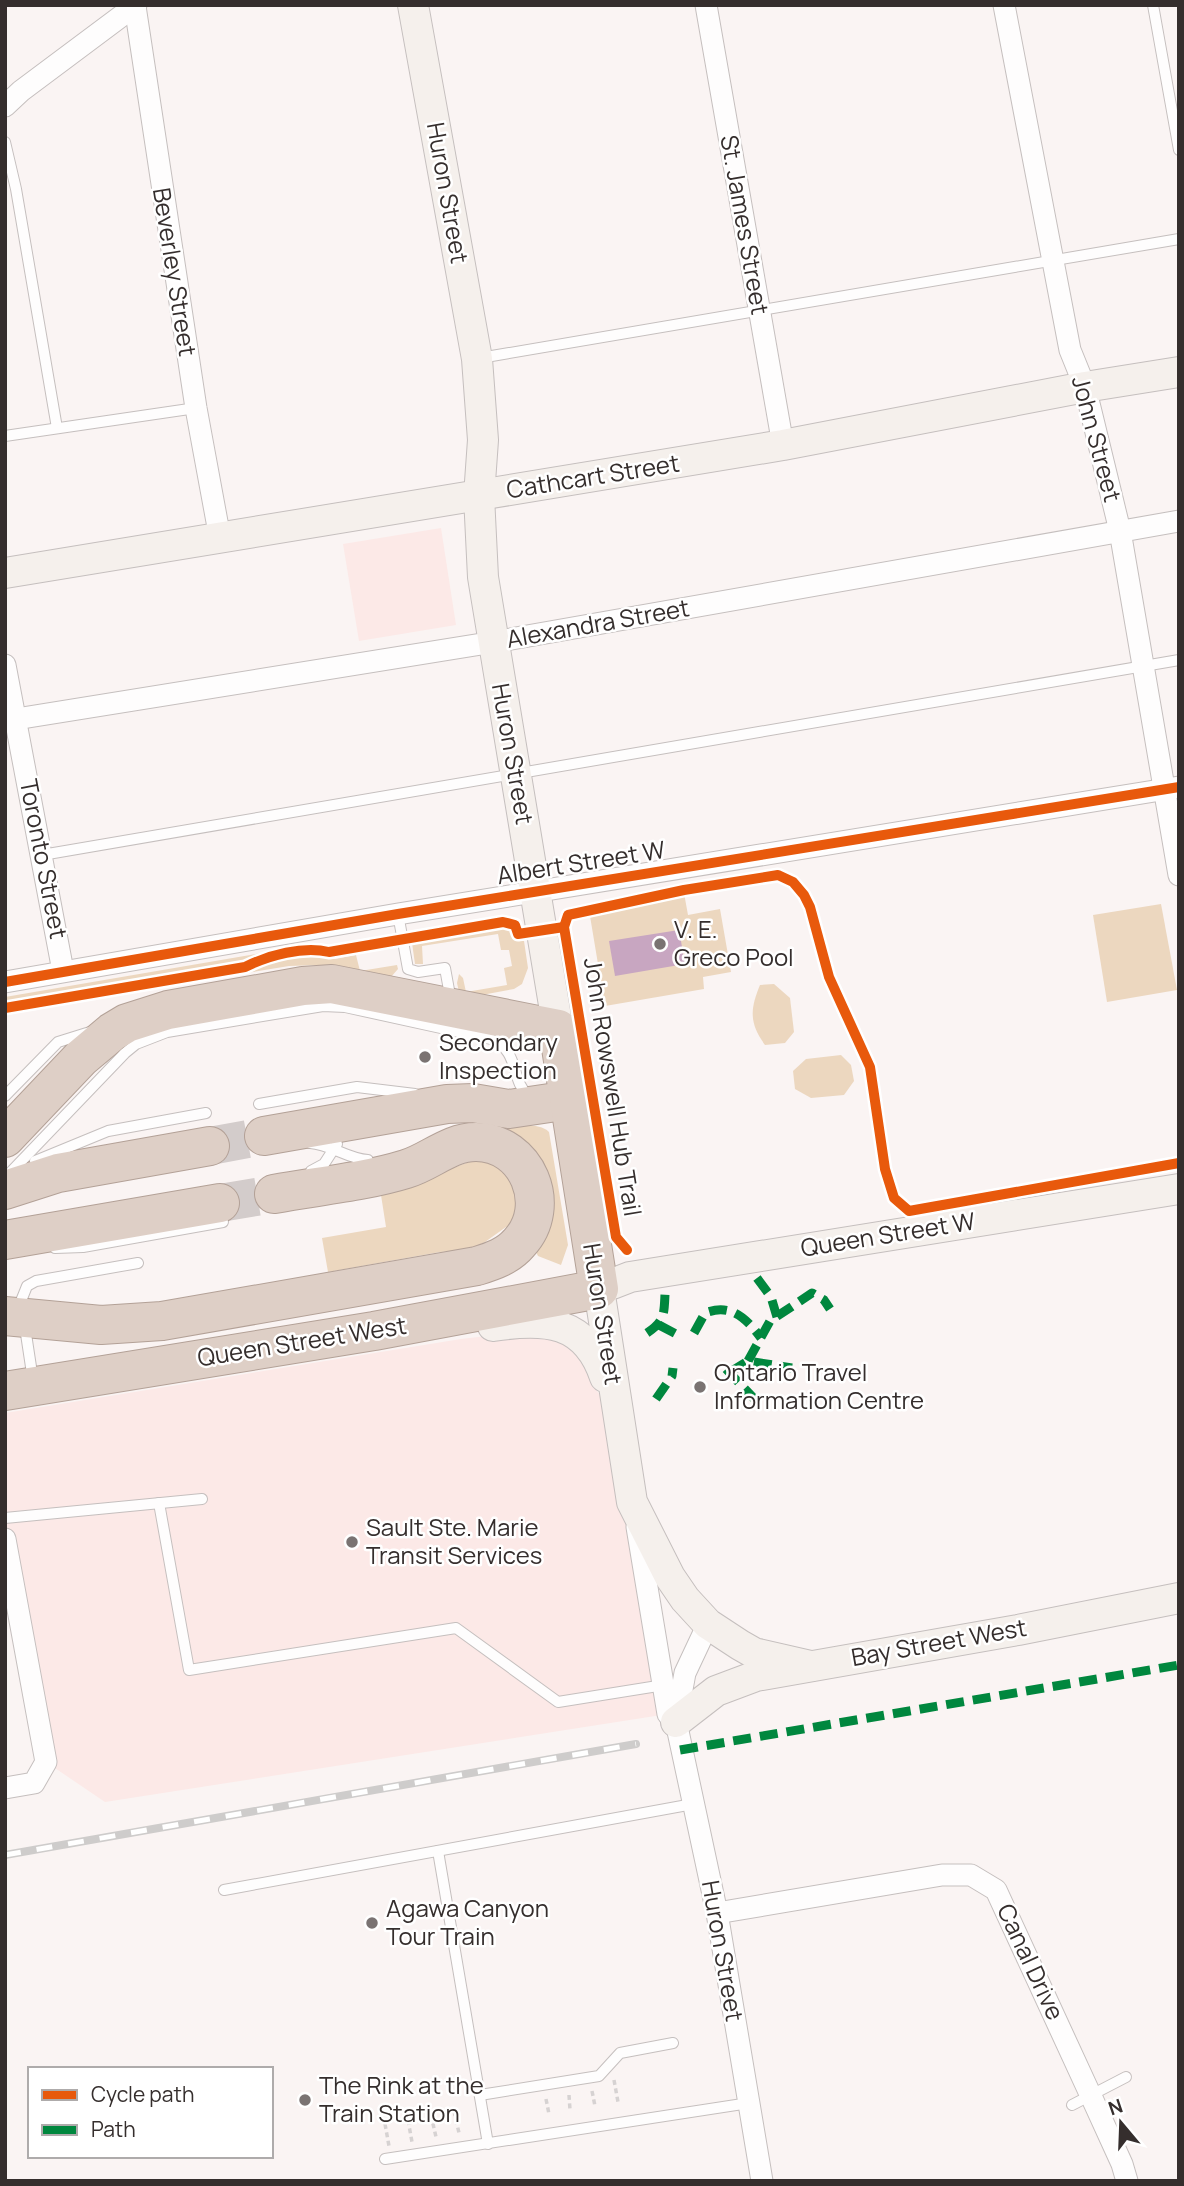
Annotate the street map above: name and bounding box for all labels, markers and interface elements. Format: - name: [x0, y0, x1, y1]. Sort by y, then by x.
- street label: Huron Street: [420, 120, 477, 266]
- street label: St. James Street: [713, 132, 778, 317]
- street label: Beverley Street: [146, 185, 205, 358]
- street label: John Street: [1065, 372, 1130, 505]
- street label: Cathcart Street: [504, 446, 682, 505]
- street label: Alexandra Street: [504, 590, 692, 655]
- street label: Huron Street: [485, 681, 542, 827]
- street label: Toronto Street: [13, 776, 76, 941]
- street label: Albert Street W: [494, 832, 668, 891]
- place label: V. E. Greco Pool: [674, 912, 794, 973]
- marker: V. E. Greco Pool: [652, 936, 668, 952]
- street label: John Rowswell Hub Trail: [577, 955, 650, 1218]
- place label: Secondary Inspection: [439, 1025, 558, 1086]
- marker: Secondary Inspection: [417, 1049, 433, 1065]
- street label: Queen Street W: [798, 1203, 978, 1264]
- street label: Huron Street: [576, 1241, 631, 1387]
- street label: Queen Street West: [195, 1308, 409, 1373]
- place label: Ontario Travel Information Centre: [714, 1355, 924, 1416]
- marker: Ontario Travel Information Centre: [692, 1379, 708, 1395]
- place label: Sault Ste. Marie Transit Services: [366, 1510, 542, 1571]
- marker: Sault Ste. Marie Transit Services: [344, 1534, 360, 1550]
- street label: Bay Street West: [849, 1610, 1029, 1673]
- street label: Huron Street: [695, 1878, 752, 2024]
- place label: Agawa Canyon Tour Train: [386, 1891, 549, 1952]
- street label: Canal Drive: [990, 1898, 1073, 2025]
- marker: Agawa Canyon Tour Train: [364, 1915, 380, 1931]
- legend: [28, 2067, 273, 2158]
- place label: The Rink at the Train Station: [319, 2068, 484, 2129]
- text: Cycle path: [91, 2080, 194, 2108]
- north arrow: [1086, 2088, 1156, 2158]
- marker: The Rink at the Train Station: [297, 2092, 313, 2108]
- text: N: [1105, 2092, 1126, 2121]
- text: Path: [91, 2115, 136, 2143]

